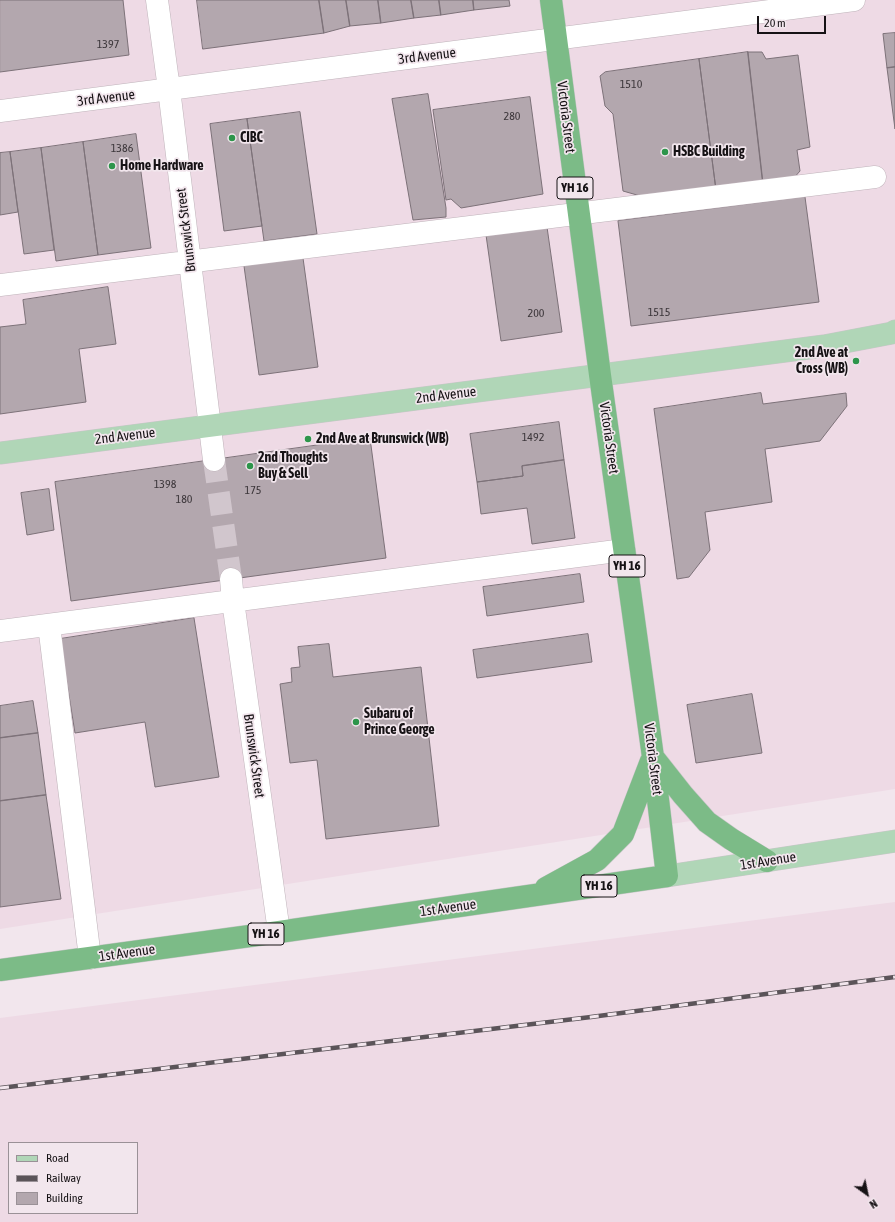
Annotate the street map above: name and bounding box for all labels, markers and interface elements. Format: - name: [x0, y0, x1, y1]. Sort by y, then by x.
- scale bar: [759, 8, 828, 34]
- text: 20 m: [764, 16, 786, 30]
- house number: 1397: [97, 37, 119, 51]
- street label: 3rd Avenue: [397, 44, 457, 68]
- house number: 1510: [620, 77, 642, 91]
- street label: Victoria Street: [553, 80, 579, 154]
- street label: 3rd Avenue: [76, 86, 136, 110]
- house number: 280: [504, 109, 520, 123]
- place label: CIBC: [240, 130, 263, 146]
- marker: CIBC: [227, 133, 237, 143]
- house number: 1386: [111, 141, 133, 155]
- place label: HSBC Building: [673, 144, 745, 160]
- marker: HSBC Building: [660, 147, 670, 157]
- place label: Home Hardware: [120, 158, 204, 174]
- marker: Home Hardware: [107, 161, 117, 171]
- road number: YH 16: [557, 177, 593, 199]
- street label: Brunswick Street: [172, 187, 200, 273]
- house number: 1515: [648, 305, 670, 319]
- house number: 200: [528, 306, 544, 320]
- place label: 2nd Ave at Cross (WB): [795, 345, 848, 378]
- marker: 2nd Ave at Cross (WB): [851, 356, 861, 366]
- street label: 2nd Avenue: [415, 383, 477, 407]
- street label: Victoria Street: [596, 401, 622, 475]
- street label: 2nd Avenue: [94, 424, 156, 448]
- house number: 1492: [522, 430, 544, 444]
- place label: 2nd Ave at Brunswick (WB): [316, 431, 449, 447]
- marker: 2nd Ave at Brunswick (WB): [303, 434, 313, 444]
- place label: 2nd Thoughts Buy & Sell: [258, 450, 328, 482]
- marker: 2nd Thoughts Buy & Sell: [245, 461, 255, 471]
- house number: 1398: [154, 477, 176, 491]
- house number: 175: [245, 483, 261, 497]
- house number: 180: [176, 492, 192, 506]
- road number: YH 16: [609, 555, 645, 577]
- place label: Subaru of Prince George: [364, 706, 435, 738]
- street label: Brunswick Street: [240, 713, 268, 799]
- marker: Subaru of Prince George: [351, 717, 361, 727]
- street label: Victoria Street: [640, 722, 666, 796]
- street label: 1st Avenue: [739, 848, 797, 874]
- road number: YH 16: [581, 875, 617, 897]
- street label: 1st Avenue: [419, 896, 477, 920]
- road number: YH 16: [248, 923, 284, 945]
- street label: 1st Avenue: [98, 941, 156, 965]
- legend: [8, 1142, 138, 1214]
- text: Road: [46, 1151, 69, 1165]
- text: Railway: [46, 1171, 81, 1185]
- north arrow: [847, 1174, 887, 1214]
- text: Building: [46, 1191, 83, 1205]
- text: N: [868, 1197, 880, 1211]

